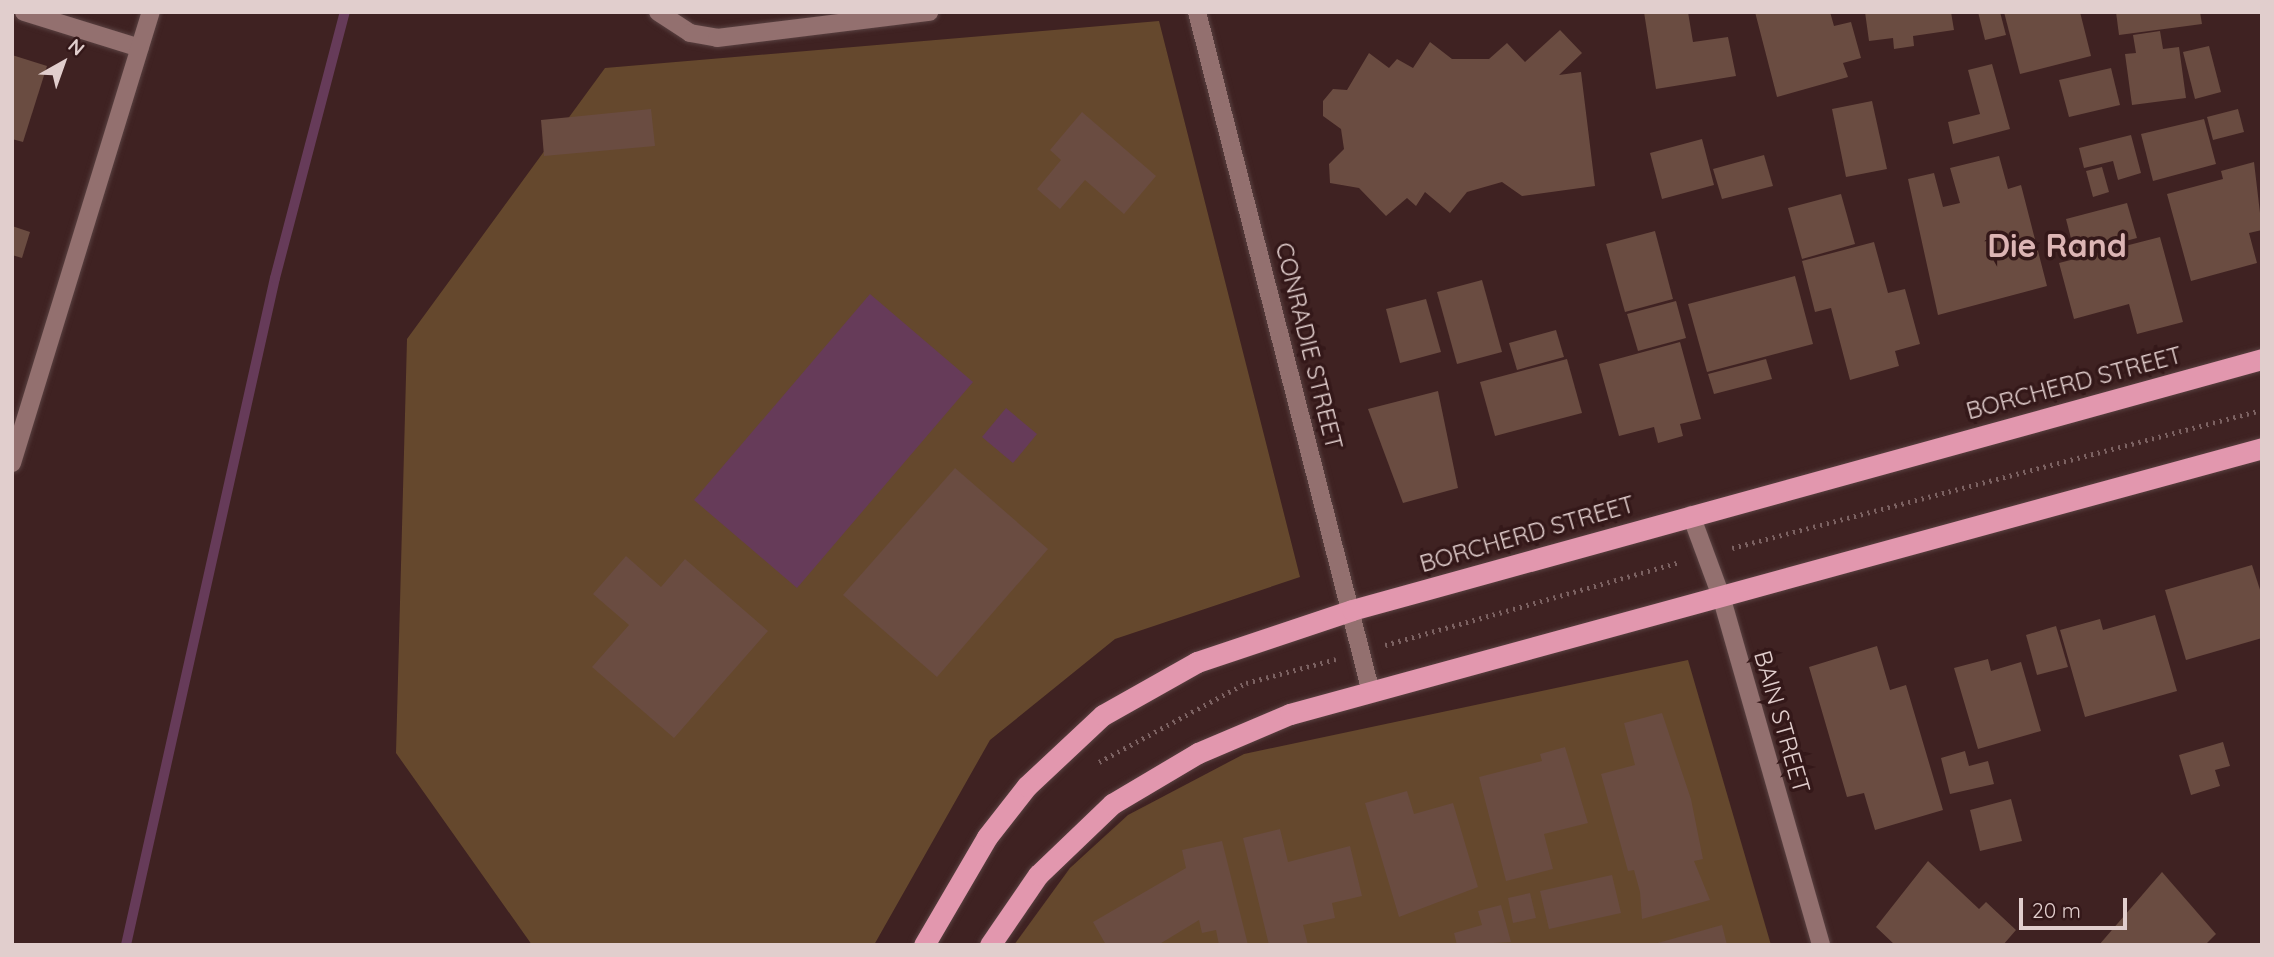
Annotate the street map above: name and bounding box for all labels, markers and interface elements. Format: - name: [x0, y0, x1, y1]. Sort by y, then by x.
- north arrow: [28, 28, 98, 98]
- text: N: [63, 33, 90, 61]
- district label: Die Rand: [1987, 226, 2127, 264]
- street label: CONRADIE STREET: [1269, 239, 1349, 453]
- street label: BORCHERD STREET: [1963, 340, 2185, 426]
- street label: BORCHERD STREET: [1416, 490, 1638, 578]
- street label: BAIN STREET: [1748, 647, 1816, 797]
- scale bar: [2022, 884, 2130, 928]
- text: 20 m: [2032, 897, 2081, 923]

